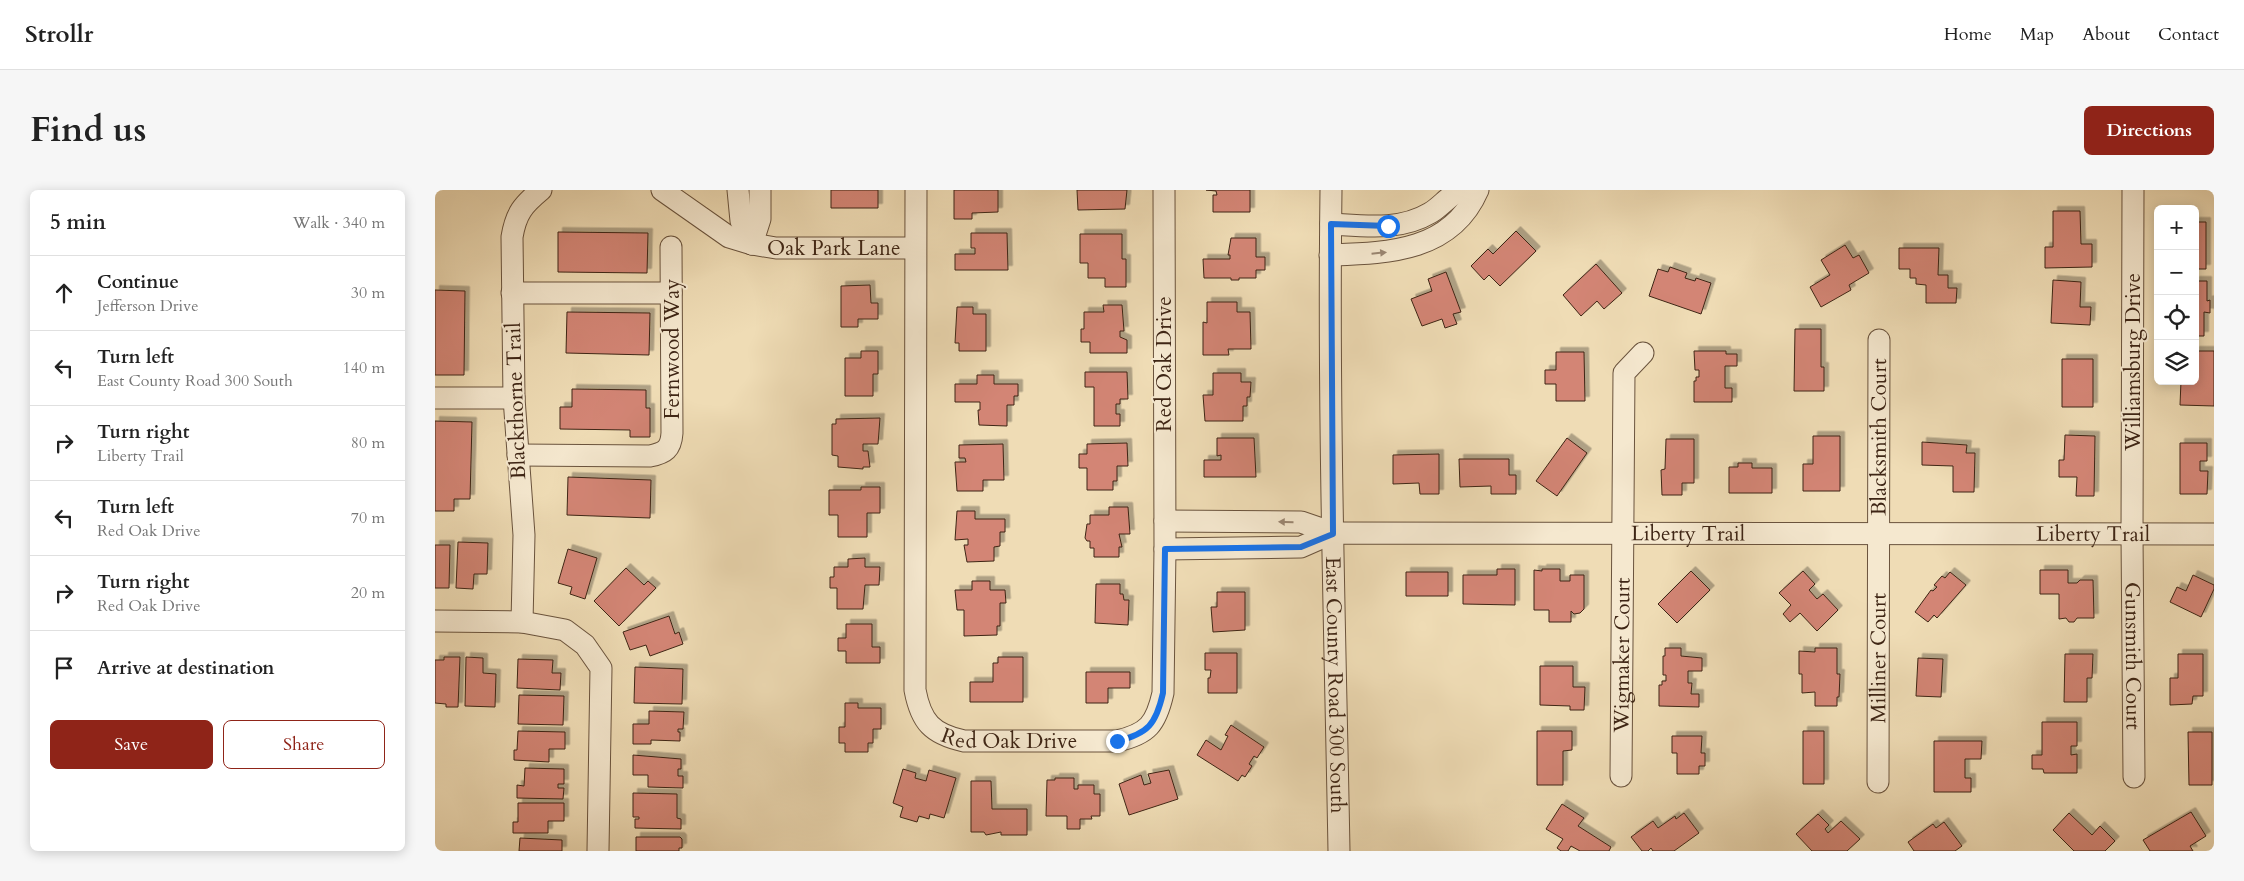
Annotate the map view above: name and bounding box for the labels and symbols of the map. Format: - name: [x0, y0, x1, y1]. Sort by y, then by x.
- route start: [1377, 215, 1400, 238]
- street label: Oak Park Lane: [767, 234, 901, 263]
- one-way arrow: [1371, 249, 1387, 257]
- street label: Williamsburg Drive: [2119, 273, 2148, 452]
- street label: Fernwood Way: [658, 279, 687, 419]
- street label: Red Oak Drive: [1150, 296, 1179, 432]
- street label: Blackthorne Trail: [499, 322, 533, 480]
- street label: Blacksmith Court: [1864, 358, 1893, 516]
- one-way arrow: [1278, 518, 1294, 526]
- street label: Liberty Trail: [1631, 519, 1745, 548]
- street label: Liberty Trail: [2036, 519, 2150, 548]
- street label: East County Road 300 South: [1319, 556, 1353, 814]
- street label: Wigmaker Court: [1607, 577, 1637, 734]
- street label: Gunsmith Court: [2118, 582, 2148, 730]
- street label: Milliner Court: [1864, 592, 1893, 723]
- street label: Red Oak Drive: [937, 721, 1077, 756]
- route end: [1106, 730, 1129, 753]

